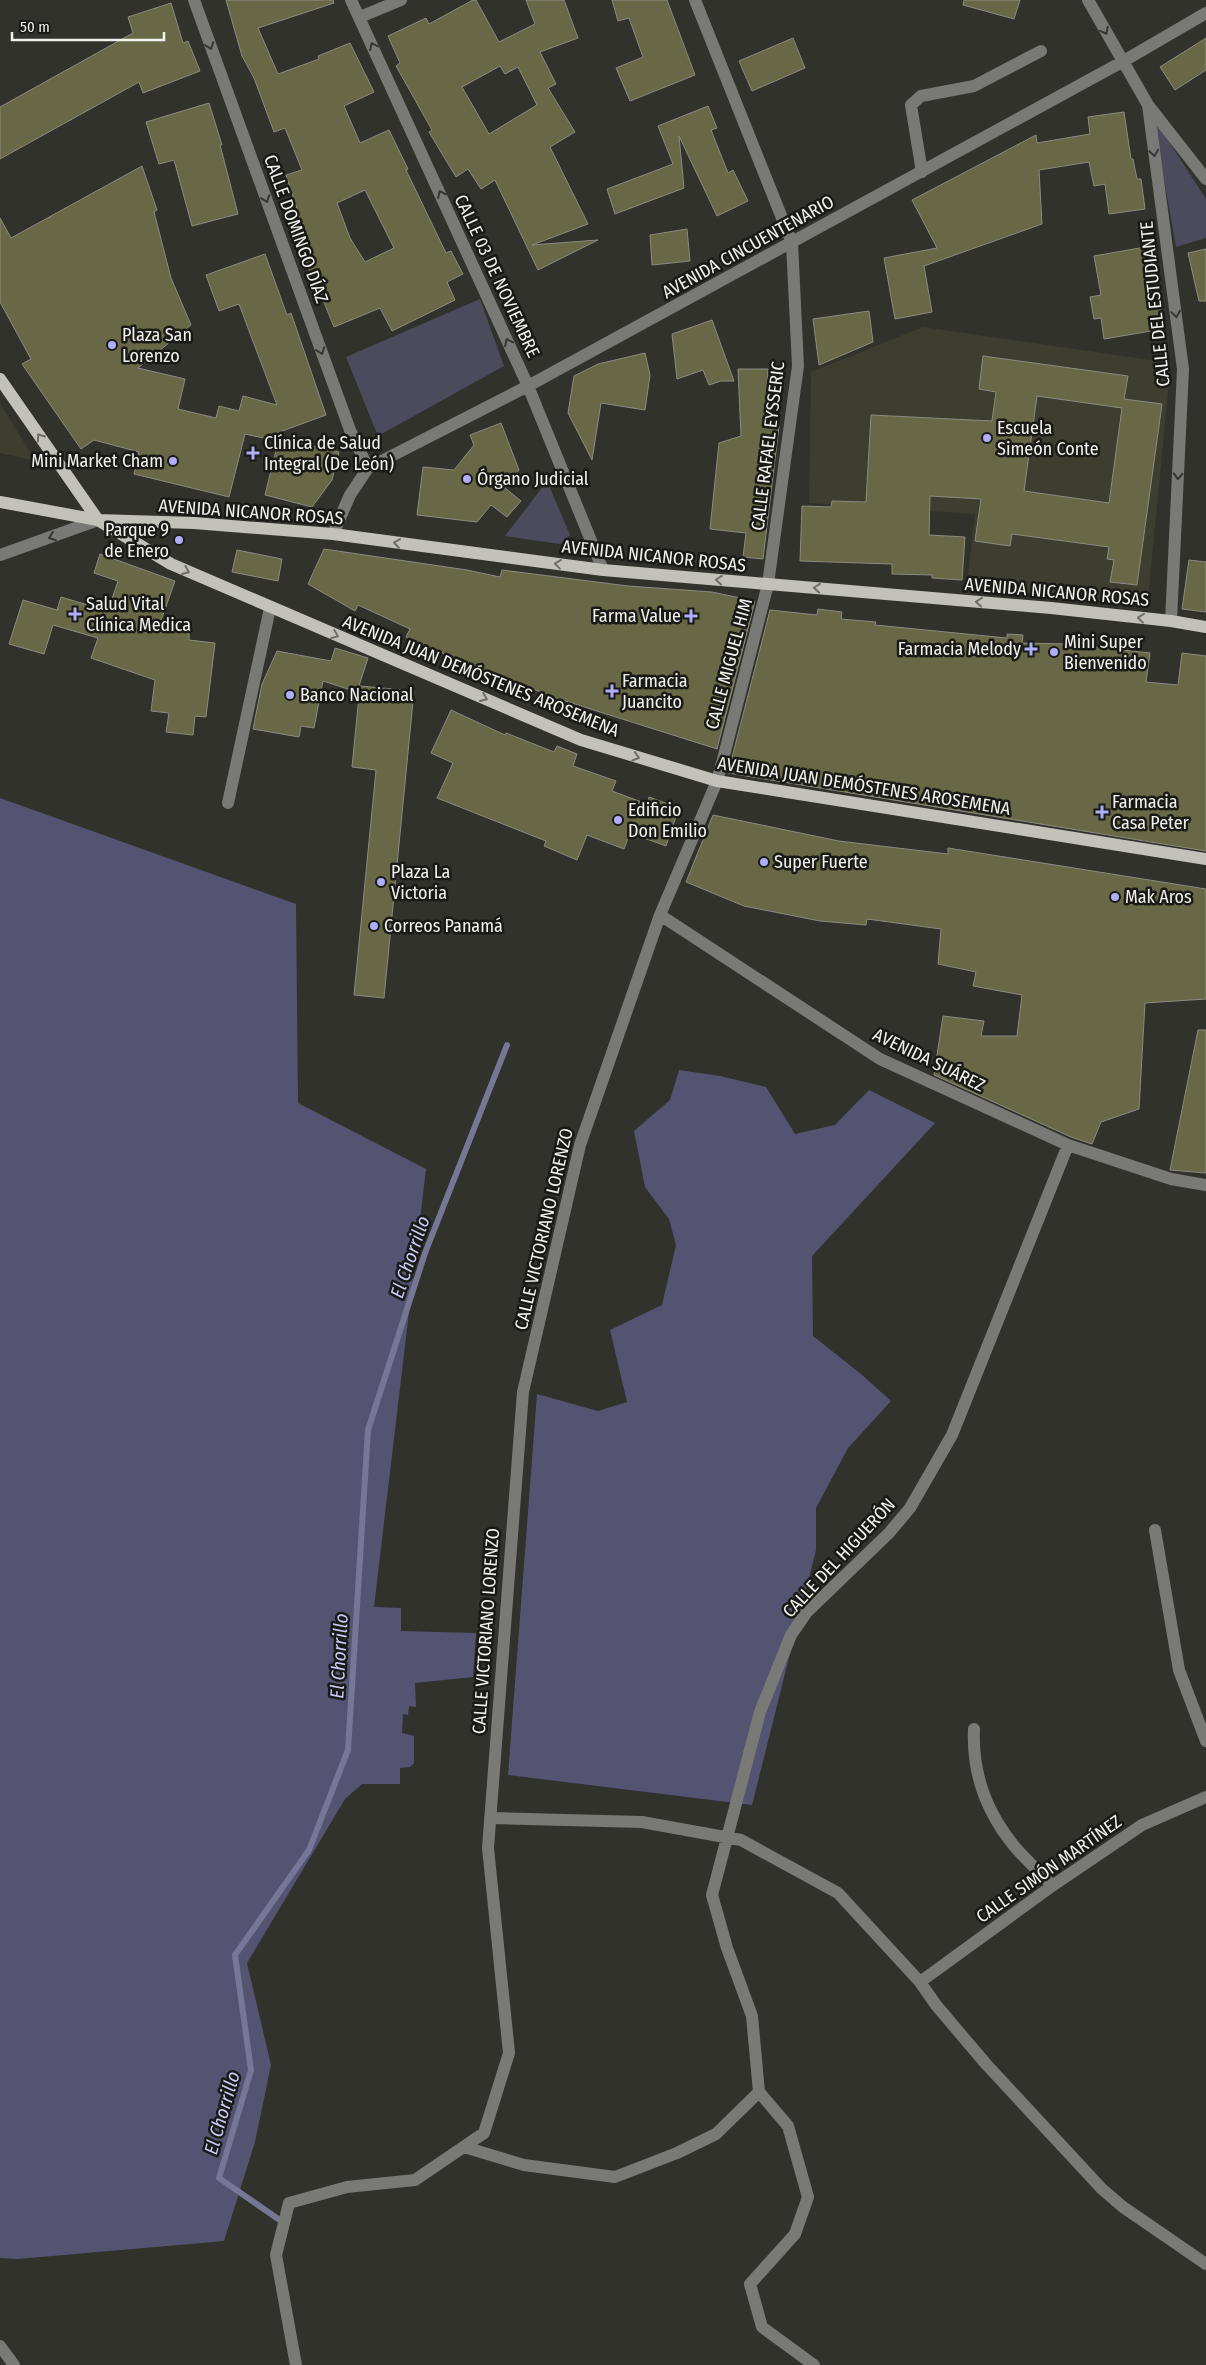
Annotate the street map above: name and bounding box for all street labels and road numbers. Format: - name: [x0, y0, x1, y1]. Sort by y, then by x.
- street label: CALLE DOMINGO DÍAZ: [259, 151, 334, 306]
- street label: CALLE 03 DE NOVIEMBRE: [450, 191, 544, 361]
- street label: AVENIDA CINCUENTENARIO: [658, 191, 838, 303]
- street label: CALLE DEL ESTUDIANTE: [1135, 220, 1175, 388]
- street label: CALLE RAFAEL EYSSERIC: [747, 360, 789, 532]
- street label: AVENIDA NICANOR ROSAS: [158, 495, 344, 529]
- street label: AVENIDA NICANOR ROSAS: [561, 535, 747, 577]
- street label: AVENIDA NICANOR ROSAS: [964, 573, 1150, 611]
- street label: CALLE MIGUEL HIM: [701, 596, 757, 732]
- street label: AVENIDA JUAN DEMÓSTENES AROSEMENA: [340, 610, 623, 742]
- street label: AVENIDA JUAN DEMÓSTENES AROSEMENA: [716, 752, 1013, 820]
- street label: AVENIDA SUÁREZ: [869, 1023, 989, 1097]
- street label: CALLE VICTORIANO LORENZO: [510, 1126, 578, 1332]
- street label: CALLE DEL HIGUERÓN: [778, 1494, 900, 1622]
- street label: CALLE VICTORIANO LORENZO: [468, 1527, 504, 1735]
- street label: CALLE SIMÓN MARTÍNEZ: [971, 1810, 1126, 1927]

